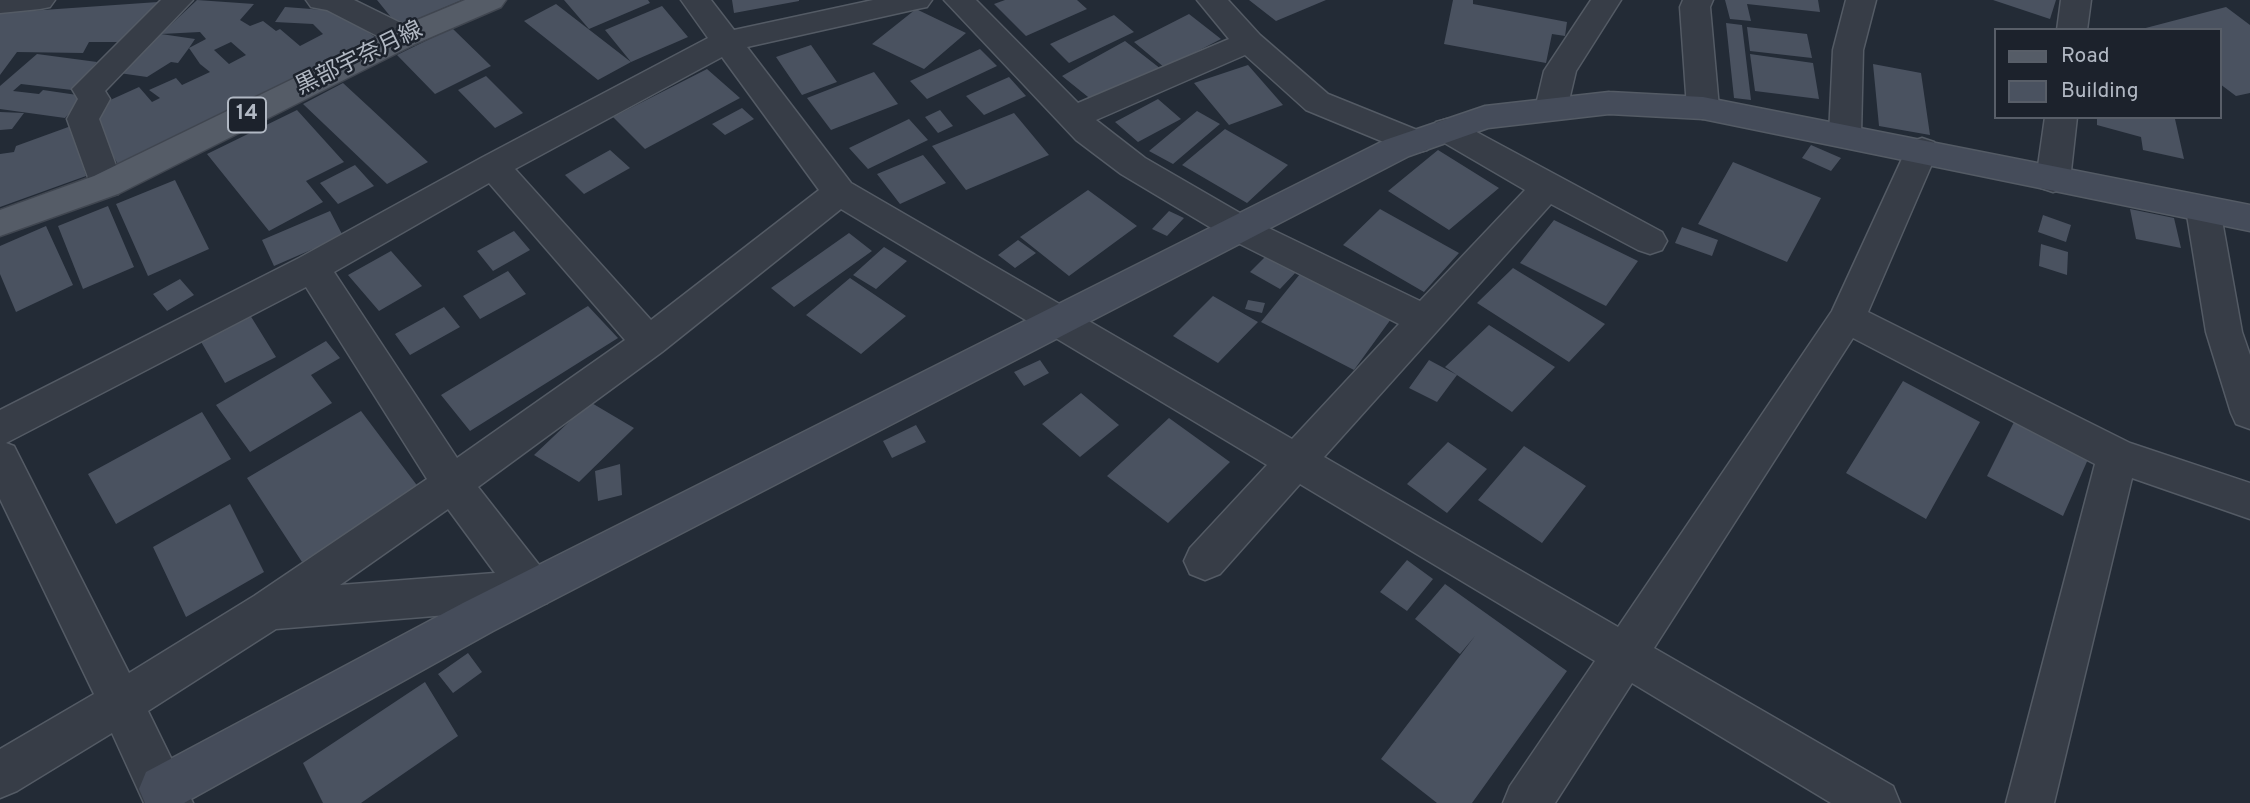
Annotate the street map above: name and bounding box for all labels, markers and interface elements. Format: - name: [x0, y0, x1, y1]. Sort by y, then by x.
- street label: 黒部宇奈月線: [292, 17, 428, 103]
- legend: [1994, 28, 2222, 119]
- text: Road: [2061, 43, 2110, 70]
- text: Building: [2061, 78, 2139, 105]
- road number: 14: [228, 97, 266, 132]

